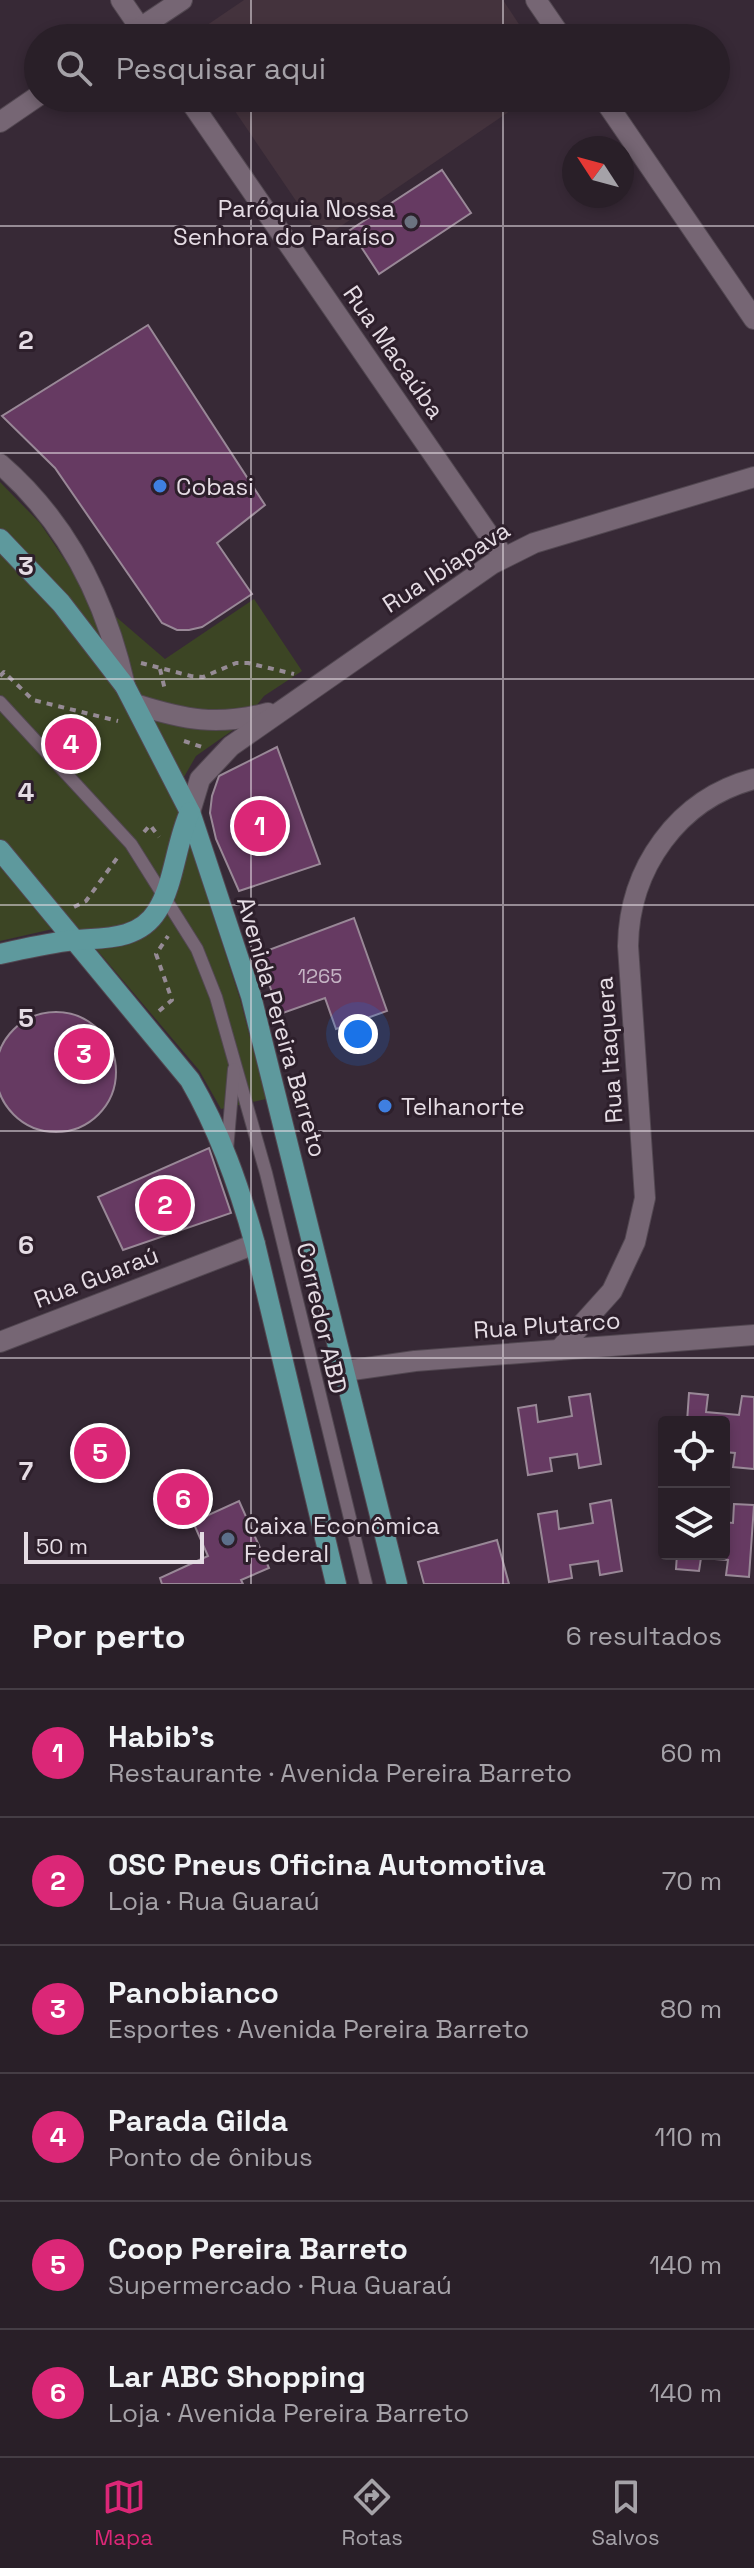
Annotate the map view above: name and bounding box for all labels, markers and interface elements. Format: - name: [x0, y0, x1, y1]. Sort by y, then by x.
- search box: [24, 24, 730, 112]
- icon: search: [52, 46, 96, 90]
- text: Pesquisar aqui: [116, 49, 326, 88]
- north arrow: [562, 136, 634, 208]
- place label: Paróquia Nossa Senhora do Paraíso: [173, 193, 395, 252]
- marker: Paróquia Nossa Senhora do Paraíso: [402, 213, 420, 231]
- street label: Rua Macaúba: [337, 279, 451, 425]
- text: 2: [18, 323, 34, 357]
- place label: Cobasi: [176, 471, 254, 502]
- marker: Cobasi: [151, 477, 169, 495]
- street label: Rua Ibiapava: [376, 514, 516, 620]
- text: 3: [18, 549, 34, 583]
- pin: 4: [45, 714, 97, 774]
- text: 4: [18, 775, 34, 809]
- pin: 1: [234, 796, 286, 856]
- street label: Avenida Pereira Barreto: [230, 893, 334, 1161]
- house number: 1265: [298, 963, 342, 989]
- street label: Rua Itaquera: [588, 975, 630, 1124]
- text: 5: [18, 1001, 34, 1035]
- your location: [338, 1014, 378, 1054]
- pin: 3: [58, 1024, 110, 1084]
- place label: Telhanorte: [401, 1091, 525, 1122]
- marker: Telhanorte: [376, 1097, 394, 1115]
- pin: 2: [139, 1175, 191, 1235]
- text: 6: [18, 1228, 34, 1262]
- street label: Rua Guaraú: [29, 1239, 163, 1315]
- street label: Corredor ABD: [290, 1239, 354, 1397]
- street label: Rua Plutarco: [472, 1304, 622, 1346]
- map controls: [658, 1416, 730, 1560]
- button: locate: [658, 1416, 730, 1488]
- pin: 5: [74, 1423, 126, 1483]
- text: 7: [19, 1454, 33, 1488]
- pin: 6: [157, 1469, 209, 1529]
- button: layers: [658, 1488, 730, 1560]
- place label: Caixa Econômica Federal: [244, 1510, 440, 1569]
- scale bar: [24, 1528, 204, 1564]
- marker: Caixa Econômica Federal: [219, 1530, 237, 1548]
- text: 50 m: [36, 1532, 88, 1560]
- text: Por perto: [32, 1615, 186, 1658]
- text: 6 resultados: [566, 1619, 722, 1653]
- text: Habib's: [108, 1717, 215, 1756]
- text: 1: [52, 1736, 64, 1770]
- text: 60 m: [660, 1736, 722, 1770]
- text: Restaurante · Avenida Pereira Barreto: [108, 1756, 572, 1790]
- text: OSC Pneus Oficina Automotiva: [108, 1845, 546, 1884]
- text: 2: [50, 1864, 66, 1898]
- text: 70 m: [662, 1864, 722, 1898]
- text: Loja · Rua Guaraú: [108, 1884, 320, 1918]
- text: Panobianco: [108, 1973, 279, 2012]
- text: 3: [50, 1992, 66, 2026]
- text: 80 m: [660, 1992, 722, 2026]
- text: Esportes · Avenida Pereira Barreto: [108, 2012, 529, 2046]
- text: Parada Gilda: [108, 2101, 288, 2140]
- text: 4: [50, 2120, 66, 2154]
- text: 110 m: [655, 2120, 722, 2154]
- text: Ponto de ônibus: [108, 2140, 313, 2174]
- text: Coop Pereira Barreto: [108, 2229, 408, 2268]
- text: 5: [50, 2248, 66, 2282]
- text: 140 m: [649, 2248, 722, 2282]
- text: Supermercado · Rua Guaraú: [108, 2268, 452, 2302]
- text: Lar ABC Shopping: [108, 2357, 366, 2396]
- text: 6: [50, 2376, 66, 2410]
- text: 140 m: [649, 2376, 722, 2410]
- text: Loja · Avenida Pereira Barreto: [108, 2396, 469, 2430]
- tab: Mapa: [94, 2475, 153, 2551]
- tab: Rotas: [342, 2475, 403, 2551]
- tab: Salvos: [591, 2475, 660, 2551]

